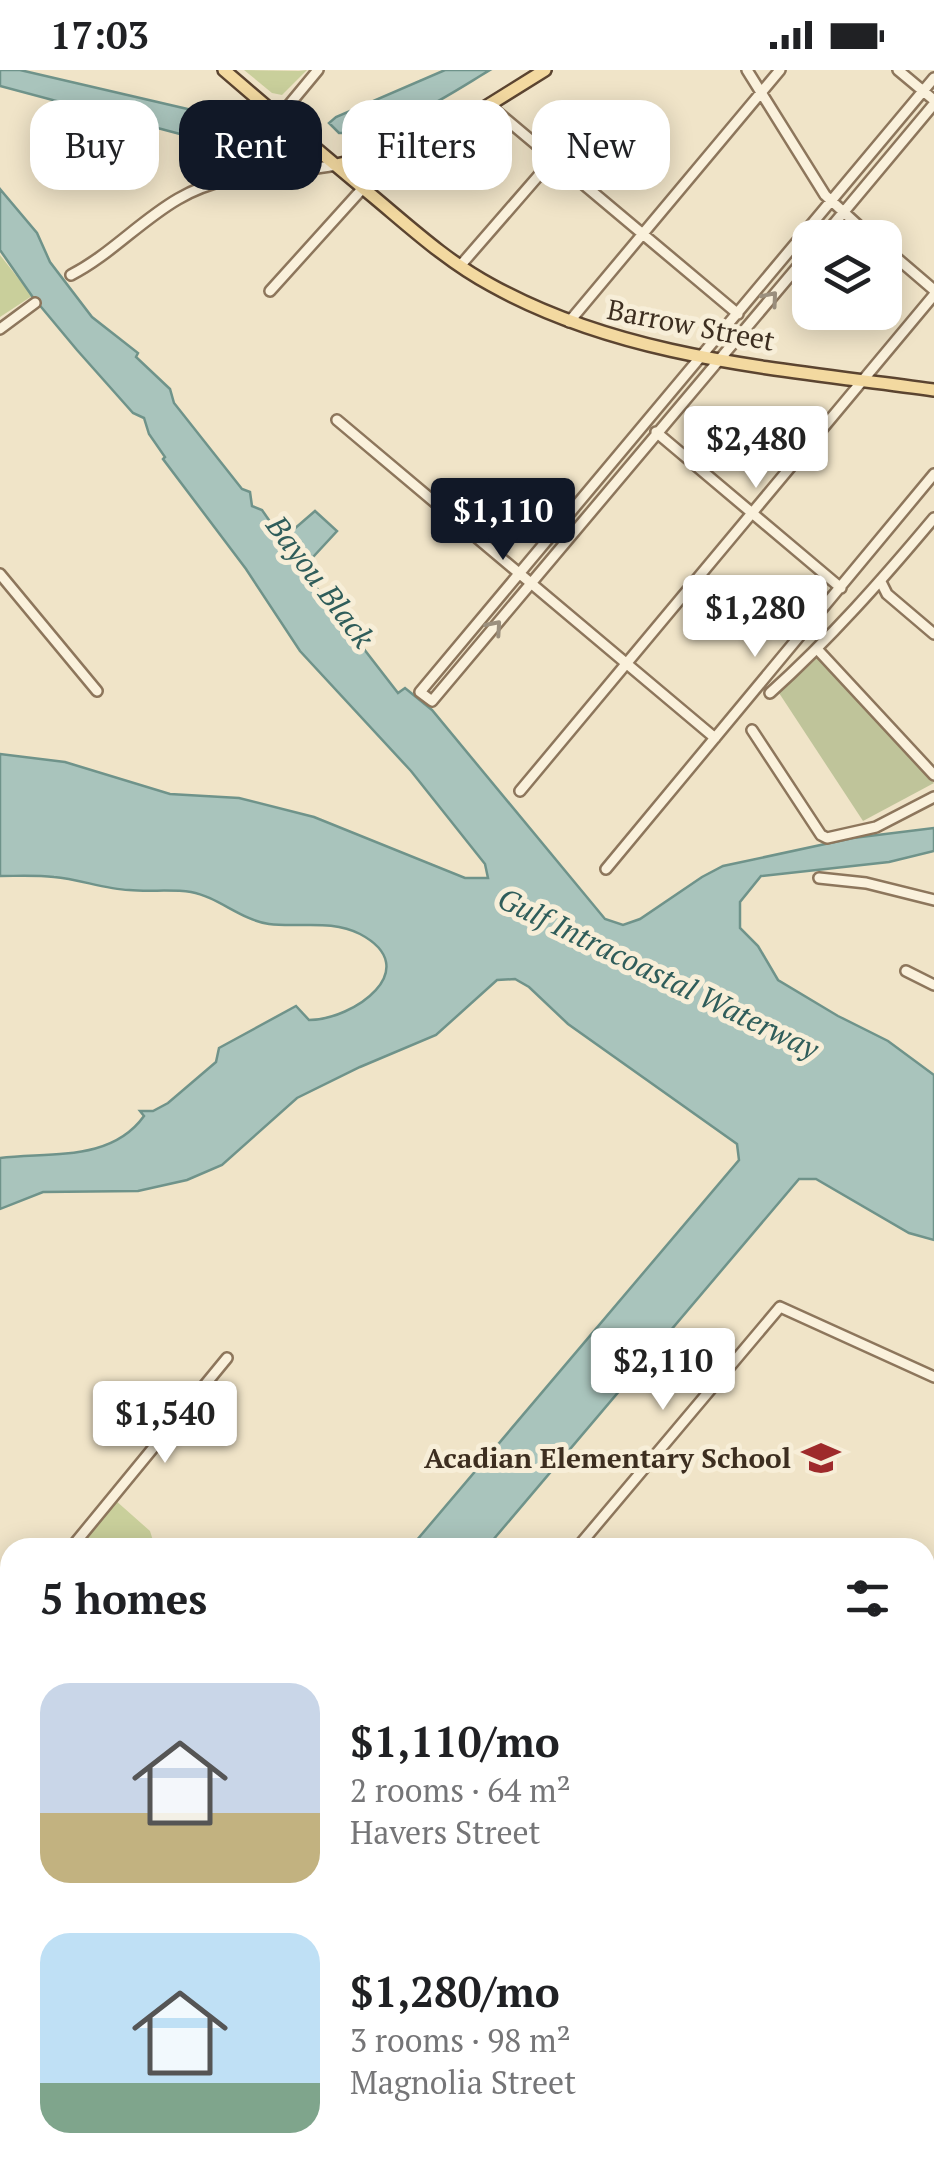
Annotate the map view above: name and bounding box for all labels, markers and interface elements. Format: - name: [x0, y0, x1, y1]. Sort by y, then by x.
- text: 17:03: [50, 10, 149, 60]
- chip: Buy: [30, 100, 159, 190]
- chip: Rent: [179, 100, 322, 190]
- chip: Filters: [342, 100, 512, 190]
- chip: New: [532, 100, 670, 190]
- map controls: [792, 220, 902, 330]
- button: layers: [792, 220, 902, 330]
- street label: Barrow Street: [604, 290, 779, 359]
- one-way arrow: [760, 291, 778, 310]
- pin: $2,480: [675, 406, 837, 491]
- text: $2,480: [706, 417, 806, 459]
- pin: $1,110: [422, 478, 584, 563]
- text: $1,110: [453, 489, 553, 531]
- water label: Bayou Black: [257, 506, 384, 656]
- pin: $1,280: [674, 575, 836, 660]
- text: $1,280: [705, 586, 805, 628]
- one-way arrow: [483, 621, 501, 639]
- water label: Gulf Intracoastal Waterway: [491, 878, 827, 1069]
- pin: $2,110: [582, 1328, 744, 1413]
- text: $2,110: [613, 1339, 713, 1381]
- pin: $1,540: [84, 1381, 246, 1466]
- text: $1,540: [115, 1392, 215, 1434]
- school or university icon: Acadian Elementary School: [800, 1437, 842, 1479]
- place label: Acadian Elementary School: [424, 1439, 791, 1476]
- text: 5 homes: [40, 1570, 207, 1626]
- icon: filters: [840, 1571, 895, 1626]
- text: $1,110/mo: [350, 1713, 560, 1769]
- icon: home: [120, 1723, 240, 1843]
- text: 2 rooms · 64 m²: [350, 1769, 571, 1811]
- text: Havers Street: [350, 1811, 541, 1853]
- text: $1,280/mo: [350, 1963, 560, 2019]
- icon: home: [120, 1973, 240, 2093]
- text: 3 rooms · 98 m²: [350, 2019, 571, 2061]
- text: Magnolia Street: [350, 2061, 576, 2103]

